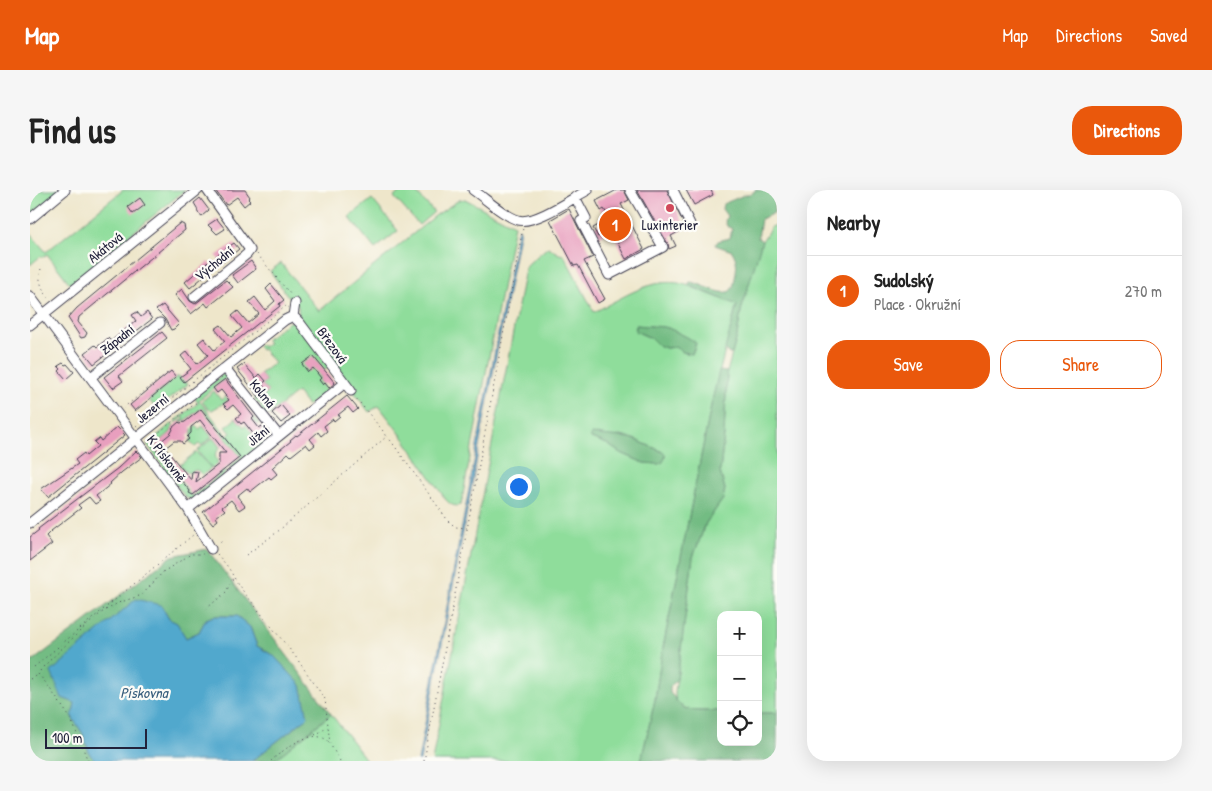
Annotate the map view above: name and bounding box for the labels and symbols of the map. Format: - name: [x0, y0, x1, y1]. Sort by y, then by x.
- marker: Luxinterier: [664, 202, 676, 214]
- pin: 1: [599, 206, 631, 244]
- place label: Luxinterier: [642, 215, 699, 234]
- street label: Akátová: [84, 227, 127, 267]
- street label: Východní: [190, 241, 238, 286]
- street label: Západní: [96, 320, 139, 359]
- street label: Březová: [313, 323, 353, 367]
- street label: Kolmá: [246, 375, 281, 412]
- street label: Jezerní: [132, 389, 172, 427]
- street label: Jižní: [243, 420, 273, 450]
- street label: K Pískovně: [143, 430, 191, 486]
- your location: [506, 474, 532, 500]
- water label: Pískovna: [120, 682, 170, 703]
- scale bar: [45, 726, 148, 749]

